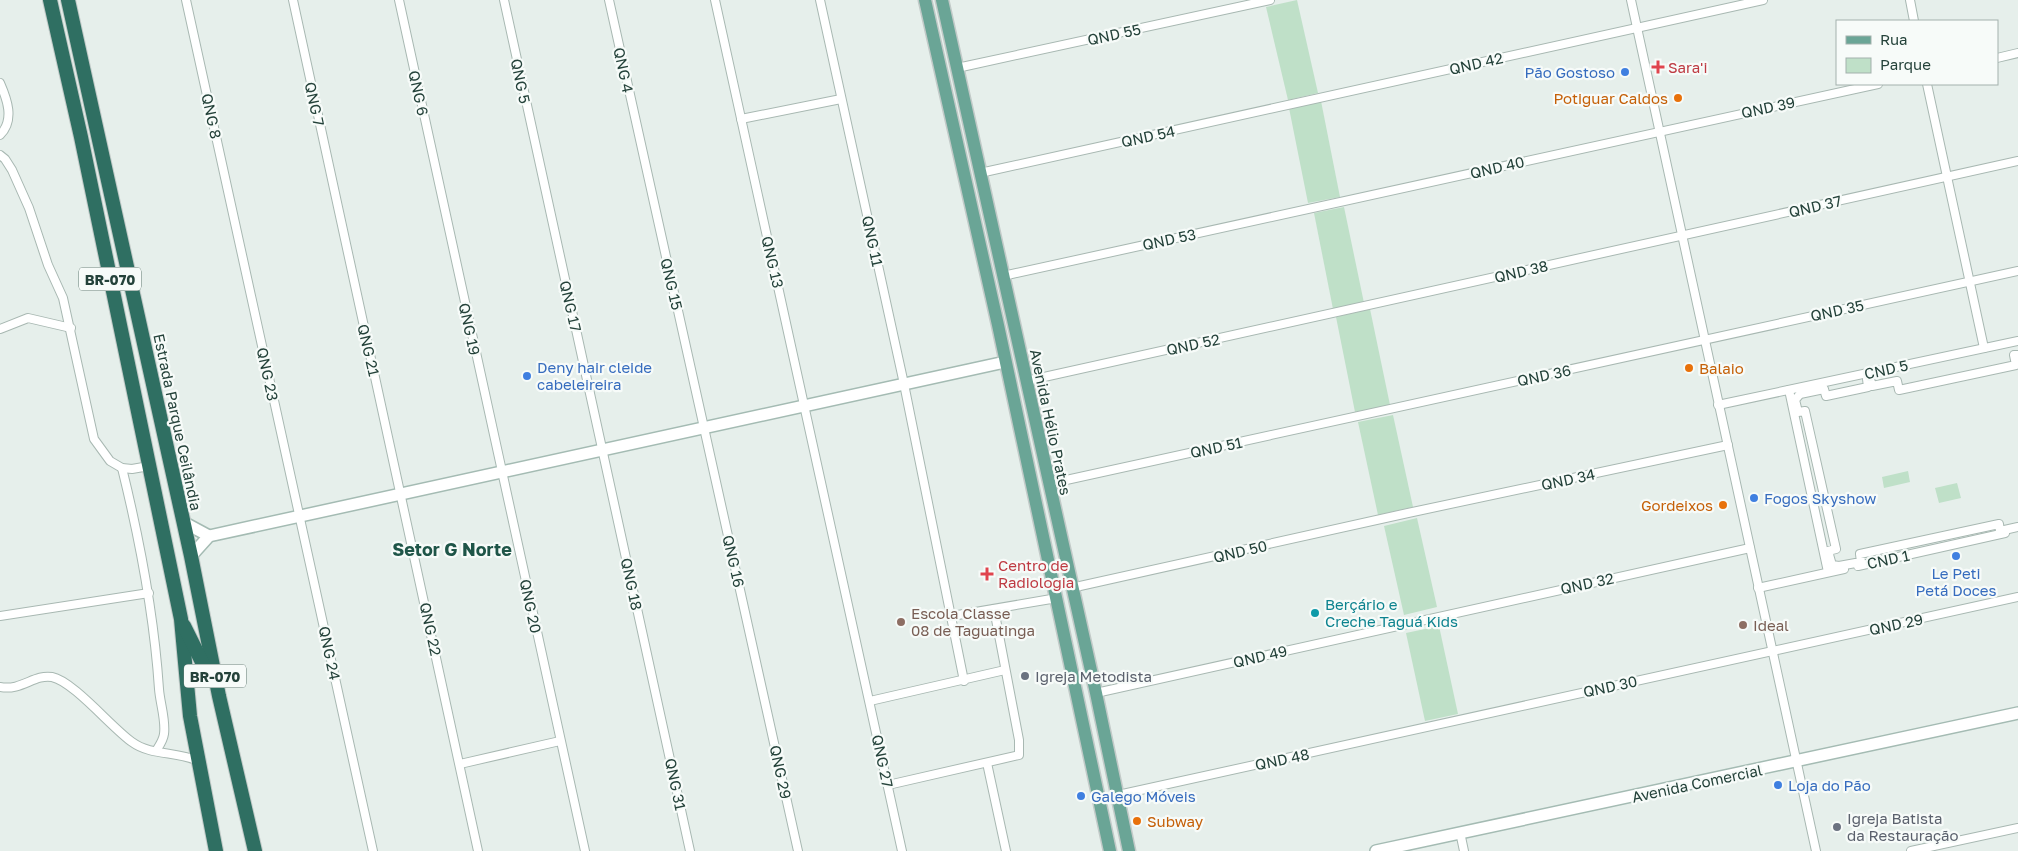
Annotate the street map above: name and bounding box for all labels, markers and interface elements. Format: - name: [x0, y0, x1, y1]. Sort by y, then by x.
- street label: QND 55: [1086, 20, 1142, 48]
- legend: [1836, 20, 1998, 85]
- text: Rua: [1880, 30, 1907, 48]
- street label: QNG 4: [610, 46, 638, 94]
- street label: QND 42: [1447, 48, 1505, 78]
- text: Parque: [1880, 55, 1931, 73]
- street label: QNG 5: [507, 57, 535, 105]
- place label: Sara'i: [1668, 58, 1707, 76]
- marker: Sara'i: [1652, 61, 1664, 73]
- place label: Pão Gostoso: [1525, 63, 1615, 81]
- marker: Pão Gostoso: [1619, 66, 1631, 78]
- street label: QNG 6: [405, 69, 433, 117]
- street label: QNG 7: [302, 80, 328, 128]
- place label: Potiguar Caldos: [1553, 89, 1668, 107]
- street label: QNG 8: [198, 92, 226, 140]
- marker: Potiguar Caldos: [1672, 92, 1684, 104]
- street label: QND 39: [1739, 93, 1797, 121]
- street label: QND 54: [1119, 122, 1177, 150]
- street label: QND 40: [1468, 152, 1526, 182]
- street label: QND 37: [1787, 191, 1843, 221]
- street label: QNG 11: [859, 214, 887, 268]
- street label: QND 53: [1141, 225, 1197, 253]
- street label: QNG 13: [758, 234, 788, 290]
- street label: QNG 15: [657, 256, 687, 312]
- street label: QND 38: [1492, 256, 1550, 286]
- road number: BR-070: [79, 268, 141, 290]
- street label: QNG 17: [556, 279, 586, 333]
- street label: QND 35: [1809, 296, 1865, 324]
- street label: QNG 19: [456, 301, 484, 357]
- street label: QNG 21: [354, 322, 384, 378]
- street label: QND 52: [1165, 330, 1221, 358]
- street label: Estrada Parque Ceilândia: [150, 332, 206, 512]
- street label: QNG 23: [254, 346, 282, 402]
- street label: Avenida Hélio Prates: [1027, 347, 1075, 497]
- street label: CND 5: [1862, 356, 1910, 382]
- place label: Deny hair cleide cabeleireira: [537, 358, 652, 393]
- place label: Balaio: [1699, 359, 1744, 377]
- street label: QND 36: [1515, 361, 1573, 389]
- marker: Balaio: [1683, 362, 1695, 374]
- marker: Deny hair cleide cabeleireira: [521, 370, 533, 382]
- street label: QND 51: [1188, 433, 1244, 461]
- street label: QND 34: [1539, 465, 1597, 493]
- place label: Fogos Skyshow: [1764, 489, 1877, 507]
- marker: Fogos Skyshow: [1748, 492, 1760, 504]
- place label: Gordeixos: [1641, 496, 1713, 514]
- marker: Gordeixos: [1717, 499, 1729, 511]
- street label: QNG 16: [719, 533, 749, 589]
- street label: QND 50: [1211, 536, 1269, 566]
- district label: Setor G Norte: [392, 538, 512, 560]
- street label: CND 1: [1865, 546, 1911, 572]
- marker: Le Peti Petá Doces: [1950, 550, 1962, 562]
- street label: QNG 18: [618, 556, 646, 612]
- place label: Centro de Radiologia: [998, 556, 1074, 591]
- place label: Le Peti Petá Doces: [1916, 564, 1997, 599]
- marker: Centro de Radiologia: [980, 567, 994, 581]
- street label: QND 32: [1559, 569, 1615, 597]
- street label: QNG 20: [516, 577, 546, 635]
- place label: Berçário e Creche Taguá Kids: [1325, 595, 1458, 630]
- street label: QNG 22: [417, 601, 445, 657]
- place label: Escola Classe 08 de Taguatinga: [911, 604, 1035, 639]
- marker: Berçário e Creche Taguá Kids: [1309, 607, 1321, 619]
- street label: QND 29: [1867, 610, 1925, 638]
- marker: Escola Classe 08 de Taguatinga: [895, 616, 907, 628]
- place label: Ideal: [1753, 616, 1789, 634]
- marker: Ideal: [1737, 619, 1749, 631]
- street label: QNG 24: [316, 624, 344, 682]
- street label: QND 49: [1231, 641, 1289, 671]
- road number: BR-070: [184, 664, 246, 688]
- place label: Igreja Metodista: [1035, 667, 1152, 685]
- marker: Igreja Metodista: [1019, 670, 1031, 682]
- street label: QND 30: [1581, 671, 1639, 701]
- street label: QNG 27: [869, 733, 897, 789]
- street label: QNG 29: [767, 743, 795, 801]
- street label: QND 48: [1253, 744, 1311, 774]
- street label: QNG 31: [662, 756, 690, 812]
- street label: Avenida Comercial: [1630, 760, 1764, 806]
- place label: Loja do Pão: [1788, 776, 1871, 794]
- marker: Loja do Pão: [1772, 779, 1784, 791]
- place label: Galego Móveis: [1091, 787, 1196, 805]
- marker: Galego Móveis: [1075, 790, 1087, 802]
- place label: Igreja Batista da Restauração: [1847, 809, 1959, 844]
- place label: Subway: [1147, 812, 1204, 830]
- marker: Subway: [1131, 815, 1143, 827]
- marker: Igreja Batista da Restauração: [1831, 821, 1843, 833]

